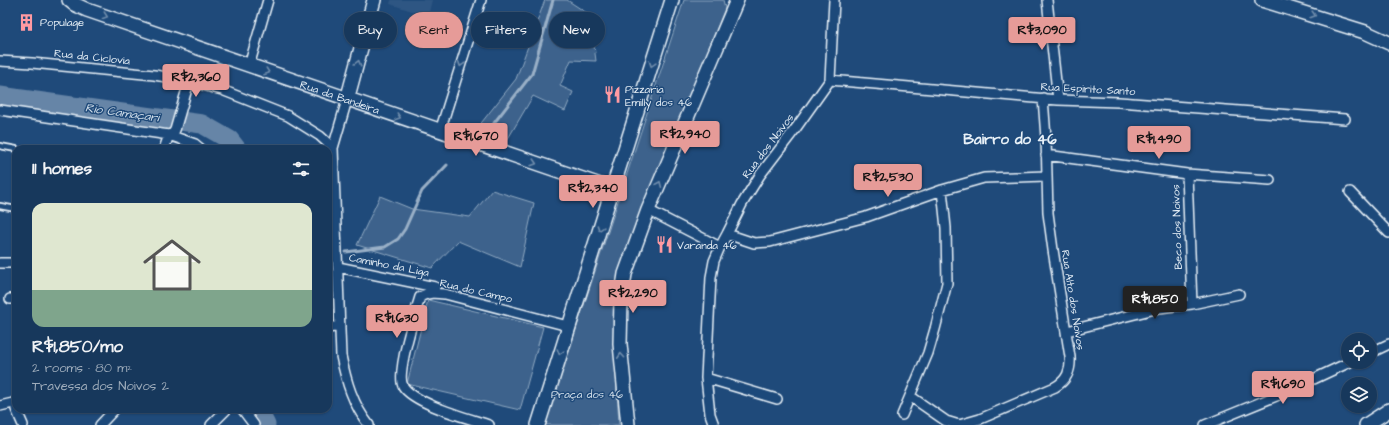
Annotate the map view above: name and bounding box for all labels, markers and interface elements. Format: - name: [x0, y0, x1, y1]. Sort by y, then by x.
- one-way arrow: [101, 11, 108, 20]
- one-way arrow: [1309, 11, 1316, 19]
- building icon: Populage: [17, 12, 37, 32]
- chip: Buy: [344, 12, 397, 48]
- chip: Rent: [405, 12, 463, 48]
- chip: Filters: [471, 12, 541, 48]
- chip: New: [549, 12, 605, 48]
- place label: Populage: [40, 15, 84, 31]
- pin: R$3,090: [1005, 17, 1079, 51]
- text: R$3,090: [1017, 21, 1067, 39]
- street label: Rua da Ciclovia: [53, 46, 131, 68]
- one-way arrow: [353, 59, 361, 66]
- one-way arrow: [457, 60, 466, 67]
- one-way arrow: [648, 60, 657, 67]
- pin: R$2,360: [159, 64, 233, 98]
- text: R$2,360: [171, 68, 221, 86]
- one-way arrow: [263, 68, 270, 76]
- street label: Rua da Bandeira: [298, 76, 382, 118]
- street label: Rua Espirito Santo: [1040, 79, 1137, 99]
- place label: Pizzaria Emilly dos 46: [625, 82, 692, 111]
- restaurant icon: Pizzaria Emilly dos 46: [602, 85, 622, 105]
- water label: Rio Camaçari: [84, 99, 162, 127]
- street label: Rua dos Noivos: [739, 110, 798, 181]
- one-way arrow: [394, 112, 401, 121]
- pin: R$2,940: [648, 121, 722, 155]
- pin: R$1,670: [439, 123, 513, 157]
- text: R$2,940: [660, 125, 710, 143]
- pin: R$1,490: [1122, 126, 1196, 160]
- text: R$1,670: [454, 127, 498, 145]
- district label: Bairro do 46: [963, 129, 1057, 150]
- text: R$1,490: [1137, 130, 1181, 148]
- text: 11 homes: [32, 157, 92, 181]
- icon: filters: [290, 158, 312, 180]
- one-way arrow: [531, 158, 538, 167]
- pin: R$2,530: [851, 164, 925, 198]
- text: R$2,530: [863, 168, 913, 186]
- pin: R$2,340: [556, 175, 630, 209]
- text: R$2,340: [568, 179, 618, 197]
- one-way arrow: [654, 181, 662, 189]
- street label: Beco dos Noivos: [1168, 184, 1186, 270]
- one-way arrow: [596, 224, 605, 231]
- icon: home: [136, 229, 208, 301]
- restaurant icon: Varanda 46: [654, 235, 674, 255]
- place label: Varanda 46: [677, 238, 737, 253]
- street label: Rua Alto dos Noivos: [1058, 249, 1088, 352]
- street label: Caminho da Liga: [347, 250, 431, 281]
- street label: Rua do Campo: [438, 275, 514, 307]
- pin: R$2,290: [596, 280, 670, 314]
- text: R$2,290: [608, 284, 658, 302]
- pin: R$1,850: [1118, 286, 1192, 320]
- text: R$1,850: [1132, 290, 1178, 308]
- pin: R$1,630: [360, 305, 434, 339]
- text: R$1,630: [375, 309, 419, 327]
- map controls: [1341, 333, 1377, 413]
- button: locate: [1341, 333, 1377, 369]
- text: R$1,850/mo: [32, 335, 123, 359]
- one-way arrow: [557, 348, 565, 355]
- one-way arrow: [616, 353, 625, 359]
- text: 2 rooms · 80 m²: [32, 359, 132, 377]
- pin: R$1,690: [1246, 371, 1320, 405]
- text: R$1,690: [1261, 375, 1305, 393]
- text: Travessa dos Noivos 2: [32, 377, 169, 395]
- button: layers: [1341, 377, 1377, 413]
- park label: Praça dos 46: [551, 387, 623, 402]

